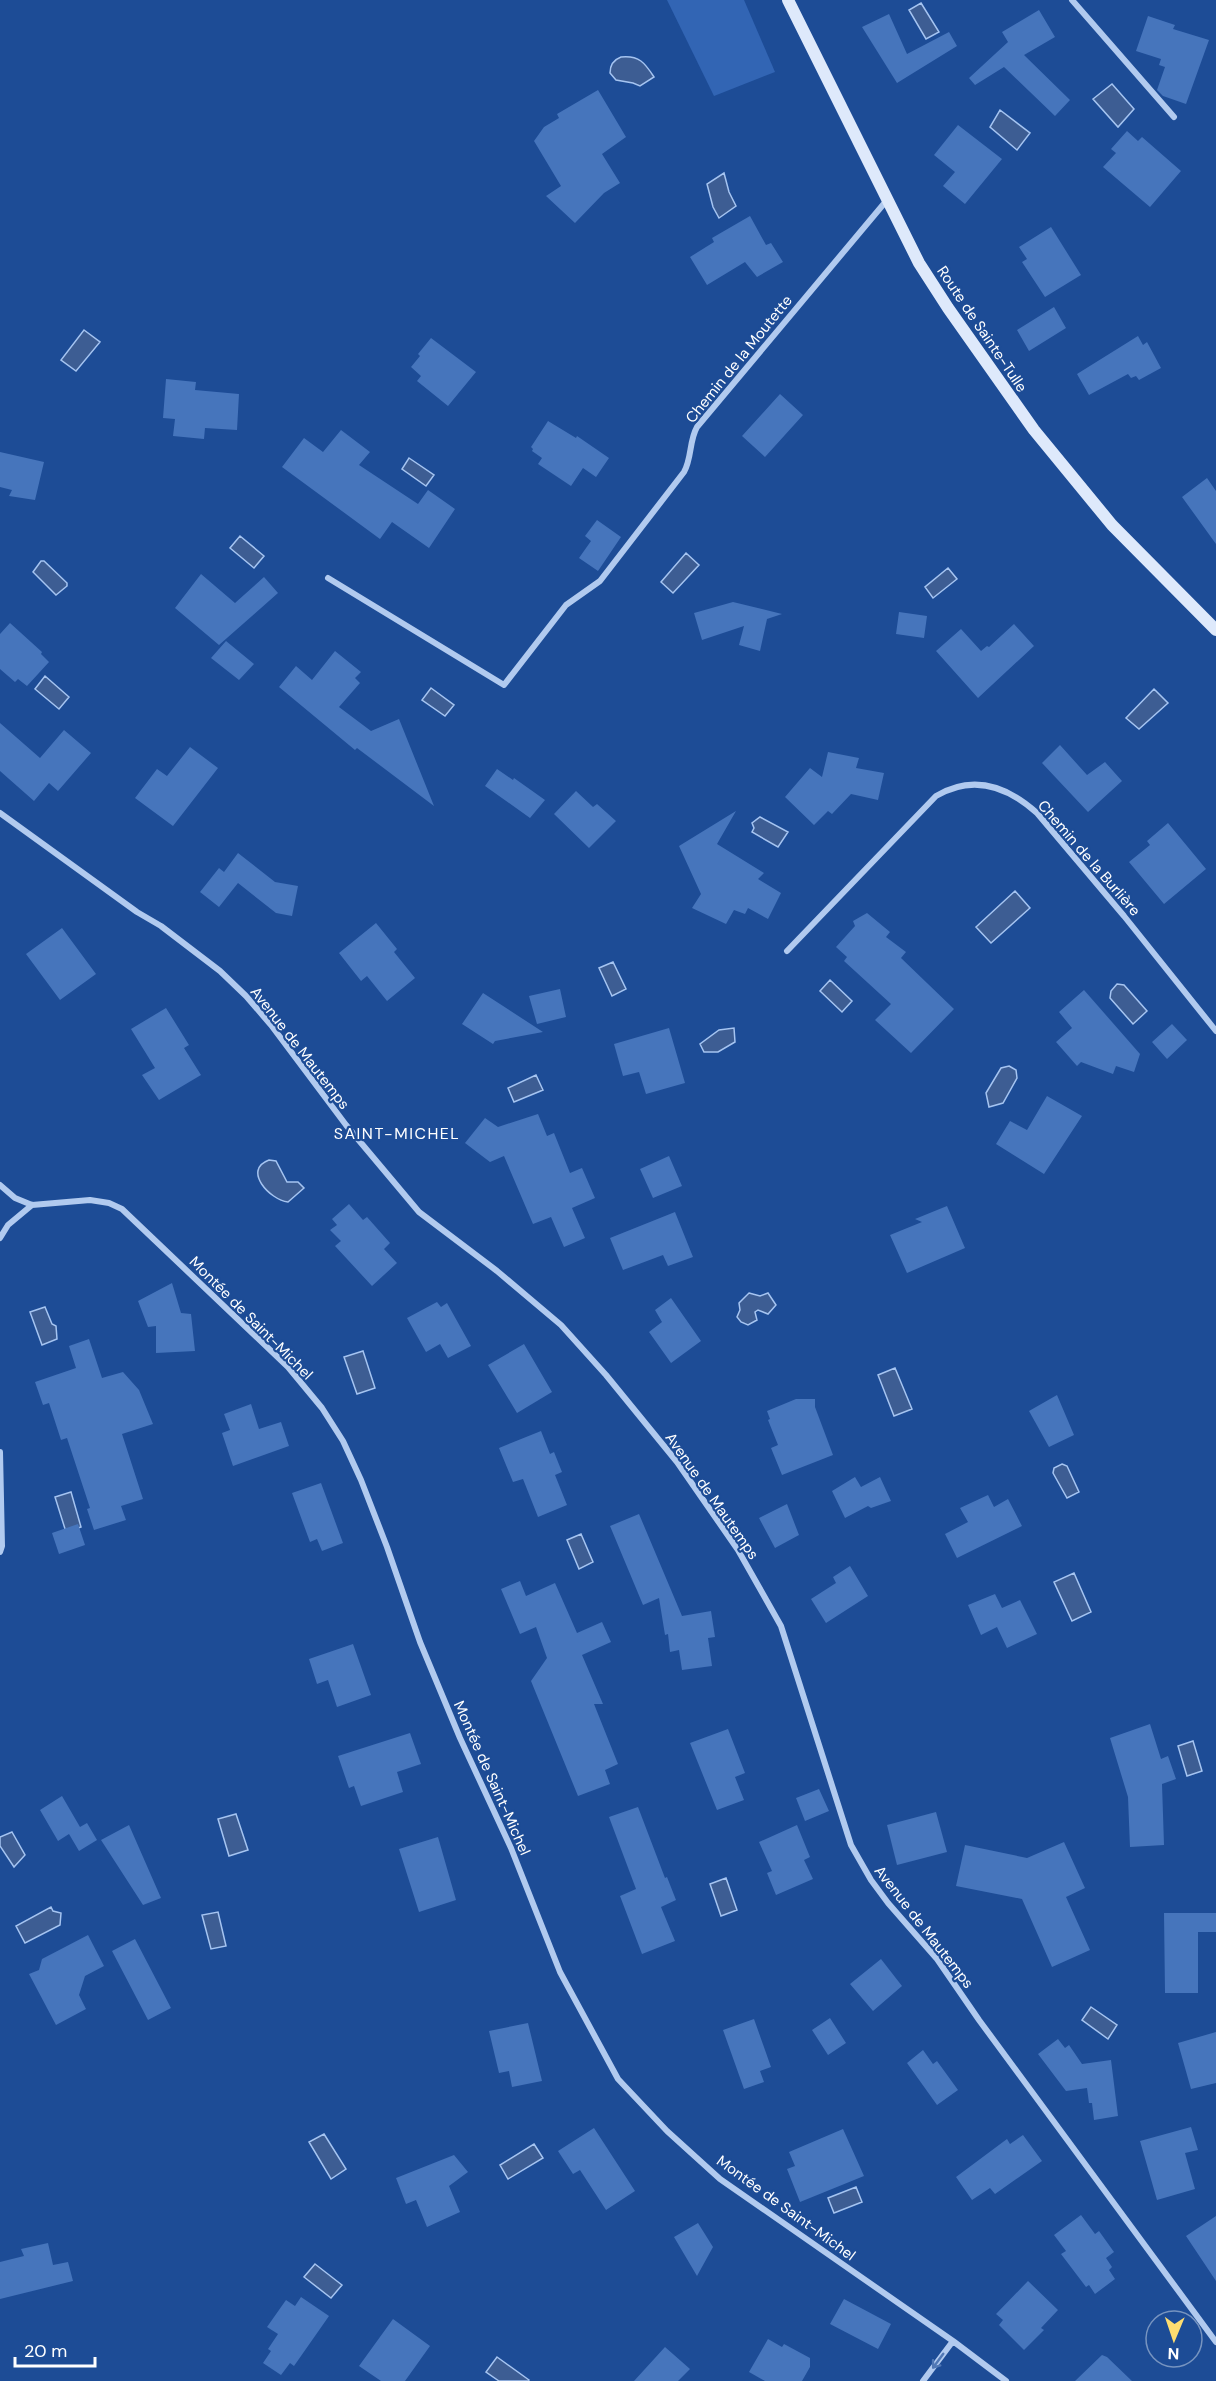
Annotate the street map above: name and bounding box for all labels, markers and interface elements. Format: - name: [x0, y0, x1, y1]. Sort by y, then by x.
- street label: Route de Sainte-Tulle: [932, 262, 1032, 396]
- street label: Chemin de la Moutette: [681, 291, 797, 427]
- street label: Chemin de la Burlière: [1033, 796, 1145, 920]
- street label: Avenue de Mautemps: [246, 982, 354, 1114]
- district label: SAINT-MICHEL: [334, 1123, 460, 1144]
- street label: Montée de Saint-Michel: [185, 1252, 317, 1384]
- street label: Avenue de Mautemps: [661, 1429, 763, 1563]
- street label: Montée de Saint-Michel: [449, 1698, 535, 1858]
- street label: Avenue de Mautemps: [870, 1861, 978, 1993]
- street label: Montée de Saint-Michel: [713, 2151, 859, 2265]
- north arrow: [1144, 2309, 1204, 2369]
- scale bar: [15, 2330, 94, 2368]
- text: 20 m: [24, 2339, 67, 2363]
- text: N: [1167, 2343, 1180, 2364]
- one-way arrow: [932, 2352, 944, 2368]

